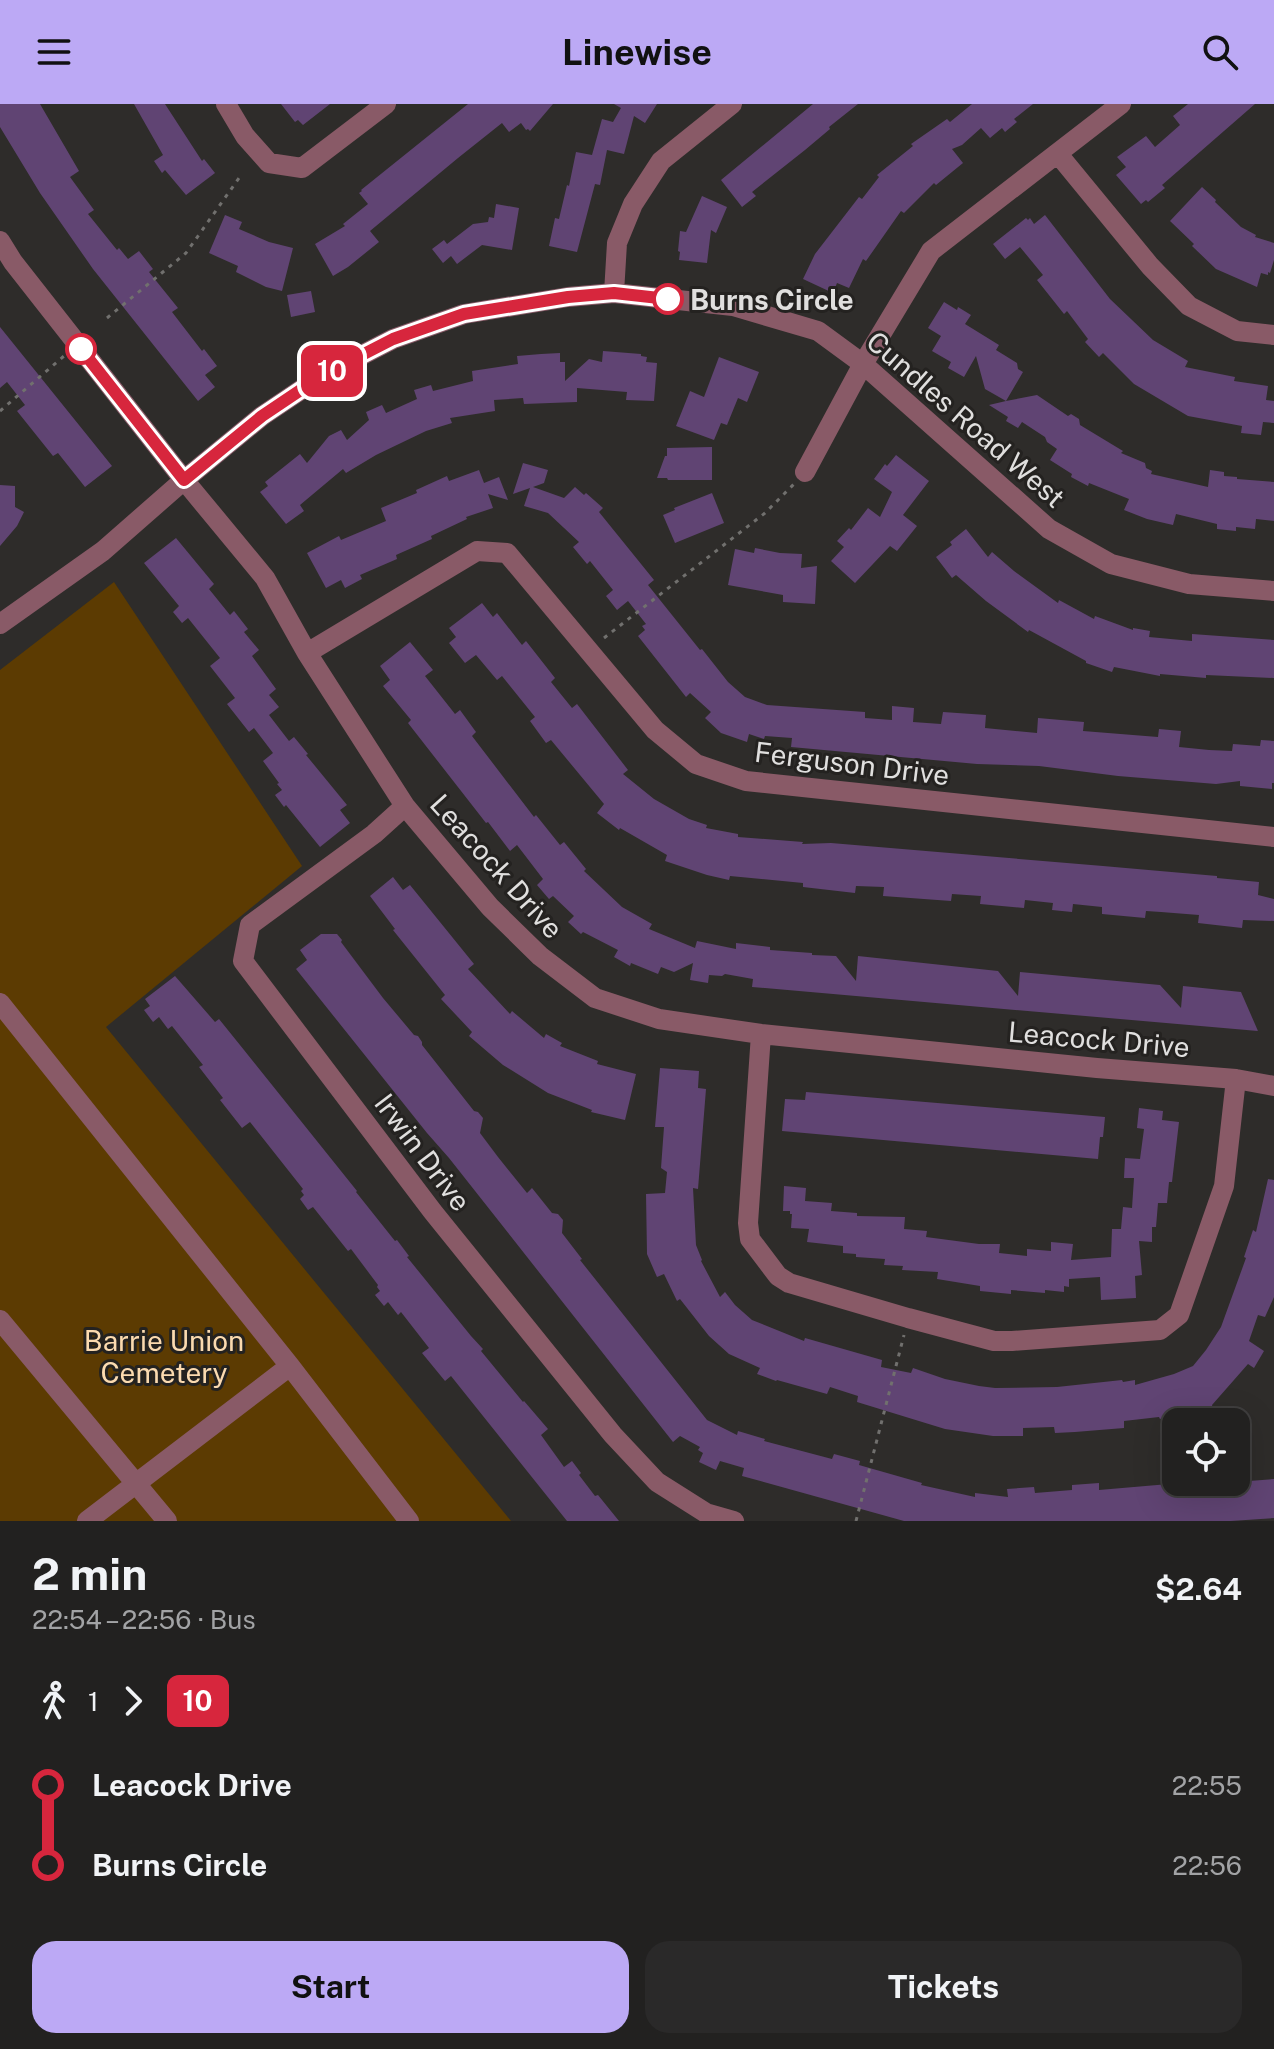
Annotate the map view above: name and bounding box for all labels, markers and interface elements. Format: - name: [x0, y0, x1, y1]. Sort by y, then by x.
- icon: menu: [32, 30, 76, 74]
- icon: search: [1198, 30, 1242, 74]
- text: Linewise: [562, 31, 712, 73]
- place label: Burns Circle: [690, 283, 854, 316]
- marker: Burns Circle: [653, 284, 683, 314]
- street label: Cundles Road West: [860, 324, 1072, 514]
- unlabelled marker: [66, 334, 96, 364]
- line badge: 10: [296, 345, 368, 397]
- text: 10: [317, 354, 347, 387]
- street label: Ferguson Drive: [753, 735, 951, 791]
- street label: Leacock Drive: [424, 787, 570, 945]
- street label: Leacock Drive: [1007, 1015, 1191, 1063]
- street label: Irwin Drive: [368, 1087, 478, 1217]
- park label: Barrie Union Cemetery: [84, 1324, 244, 1389]
- map controls: [1162, 1408, 1250, 1496]
- button: locate: [1162, 1408, 1250, 1496]
- text: 2 min: [32, 1548, 147, 1600]
- text: $2.64: [1155, 1571, 1242, 1607]
- text: 22:54 – 22:56 · Bus: [32, 1604, 256, 1635]
- icon: walk: [32, 1679, 76, 1723]
- icon: forward: [111, 1679, 155, 1723]
- text: 10: [183, 1684, 213, 1717]
- text: 1: [88, 1686, 99, 1717]
- text: Leacock Drive: [92, 1767, 292, 1803]
- text: 22:55: [1172, 1770, 1242, 1801]
- text: Burns Circle: [92, 1847, 267, 1883]
- text: 22:56: [1172, 1850, 1242, 1881]
- button: Start: [32, 1941, 629, 2033]
- button: Tickets: [645, 1941, 1242, 2033]

